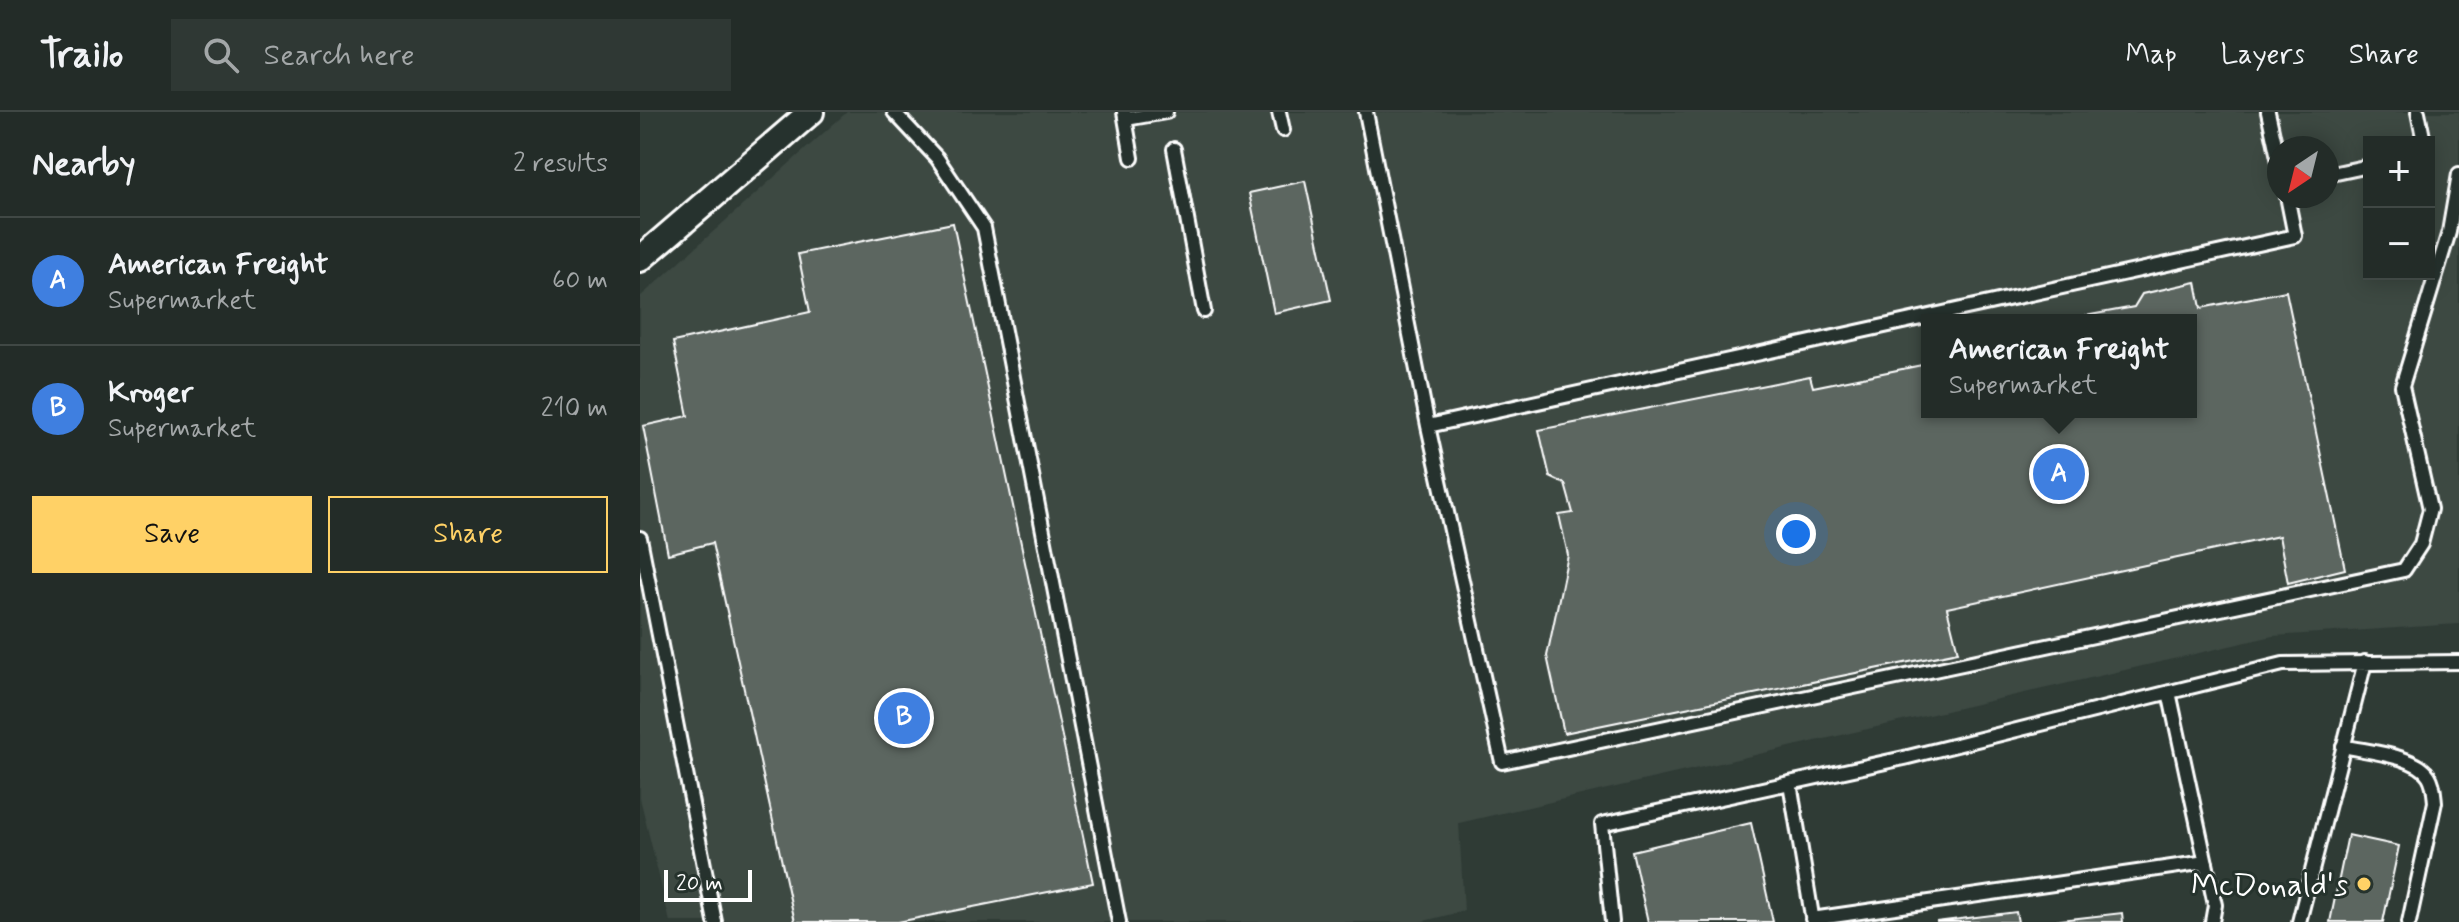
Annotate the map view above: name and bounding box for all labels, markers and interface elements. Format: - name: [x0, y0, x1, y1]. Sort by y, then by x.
- search box: [171, 19, 731, 91]
- text: Trailo: [40, 31, 123, 80]
- icon: search: [199, 33, 243, 77]
- text: Search here: [263, 36, 414, 75]
- text: Map: [2126, 37, 2177, 74]
- text: Layers: [2221, 37, 2305, 74]
- text: Share: [2349, 37, 2419, 74]
- north arrow: [2267, 136, 2339, 208]
- map controls: [2363, 136, 2435, 280]
- button: +: [2363, 136, 2435, 208]
- text: Nearby: [32, 142, 136, 187]
- text: 2 results: [513, 147, 608, 181]
- button: −: [2363, 208, 2435, 280]
- text: American Freight: [108, 245, 328, 284]
- text: A: [49, 264, 67, 298]
- text: 60 m: [552, 264, 608, 298]
- text: Supermarket: [108, 284, 256, 318]
- popup: [1921, 314, 2197, 418]
- text: American Freight: [1949, 330, 2169, 369]
- text: Supermarket: [1949, 369, 2097, 403]
- text: Kroger: [108, 373, 193, 412]
- text: B: [50, 392, 66, 426]
- text: 210 m: [541, 392, 608, 426]
- text: Supermarket: [108, 412, 256, 446]
- pin: A: [2033, 444, 2085, 504]
- button: Save: [32, 496, 312, 573]
- button: Share: [328, 496, 608, 573]
- your location: [1776, 514, 1816, 554]
- pin: B: [878, 688, 930, 748]
- place label: McDonald's: [2191, 865, 2348, 907]
- scale bar: [664, 866, 752, 902]
- text: 20 m: [676, 870, 723, 898]
- marker: McDonald's: [2355, 875, 2373, 893]

